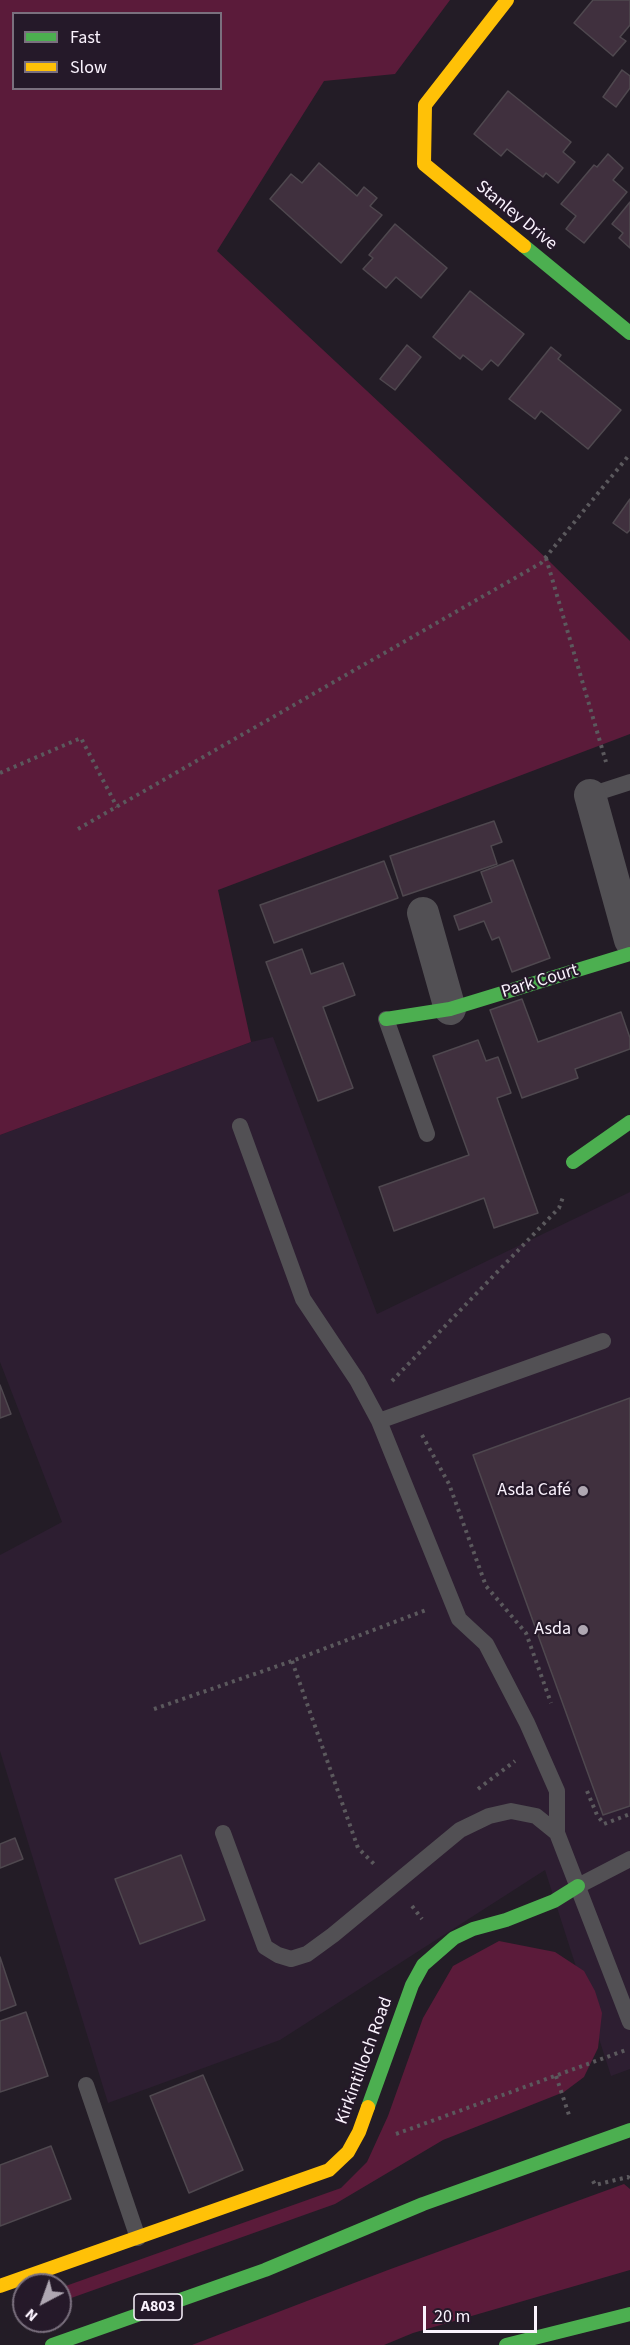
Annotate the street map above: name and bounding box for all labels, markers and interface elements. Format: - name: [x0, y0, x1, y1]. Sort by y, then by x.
- legend: [12, 12, 222, 90]
- text: Fast: [70, 25, 101, 50]
- text: Slow: [70, 55, 107, 80]
- street label: Stanley Drive: [471, 177, 561, 255]
- street label: Park Court: [499, 960, 581, 1004]
- place label: Asda Café: [497, 1480, 571, 1502]
- marker: Asda Café: [576, 1484, 590, 1498]
- place label: Asda: [534, 1619, 571, 1641]
- marker: Asda: [576, 1623, 590, 1637]
- street label: Kirkintilloch Road: [332, 1994, 398, 2128]
- north arrow: [12, 2273, 72, 2333]
- road number: A803: [134, 2294, 182, 2320]
- scale bar: [426, 2294, 540, 2332]
- text: N: [20, 2303, 43, 2327]
- text: 20 m: [434, 2304, 470, 2329]

